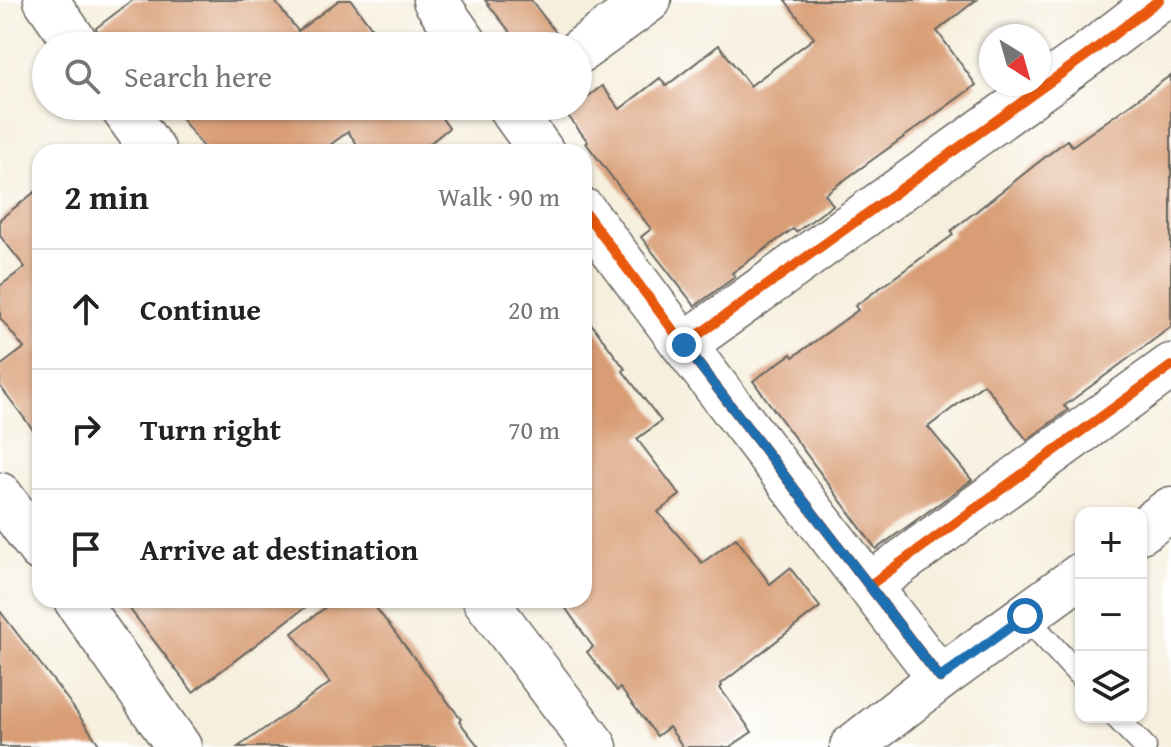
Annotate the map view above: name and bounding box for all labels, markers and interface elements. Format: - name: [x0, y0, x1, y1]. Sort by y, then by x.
- north arrow: [979, 24, 1051, 96]
- search box: [32, 32, 592, 120]
- icon: search: [60, 54, 104, 98]
- text: Search here: [124, 54, 272, 98]
- text: 2 min: [64, 172, 149, 221]
- text: Walk · 90 m: [438, 177, 560, 216]
- icon: ahead: [64, 287, 108, 331]
- text: Continue: [140, 287, 261, 331]
- text: 20 m: [508, 290, 560, 329]
- route end: [666, 327, 702, 363]
- icon: right: [64, 407, 108, 451]
- text: Turn right: [140, 407, 281, 451]
- text: 70 m: [508, 410, 560, 449]
- map controls: [1075, 507, 1147, 723]
- button: +: [1075, 507, 1147, 579]
- icon: arrive: [64, 527, 108, 571]
- text: Arrive at destination: [140, 527, 418, 571]
- button: −: [1075, 579, 1147, 651]
- route start: [1007, 598, 1043, 634]
- button: layers: [1075, 651, 1147, 723]

